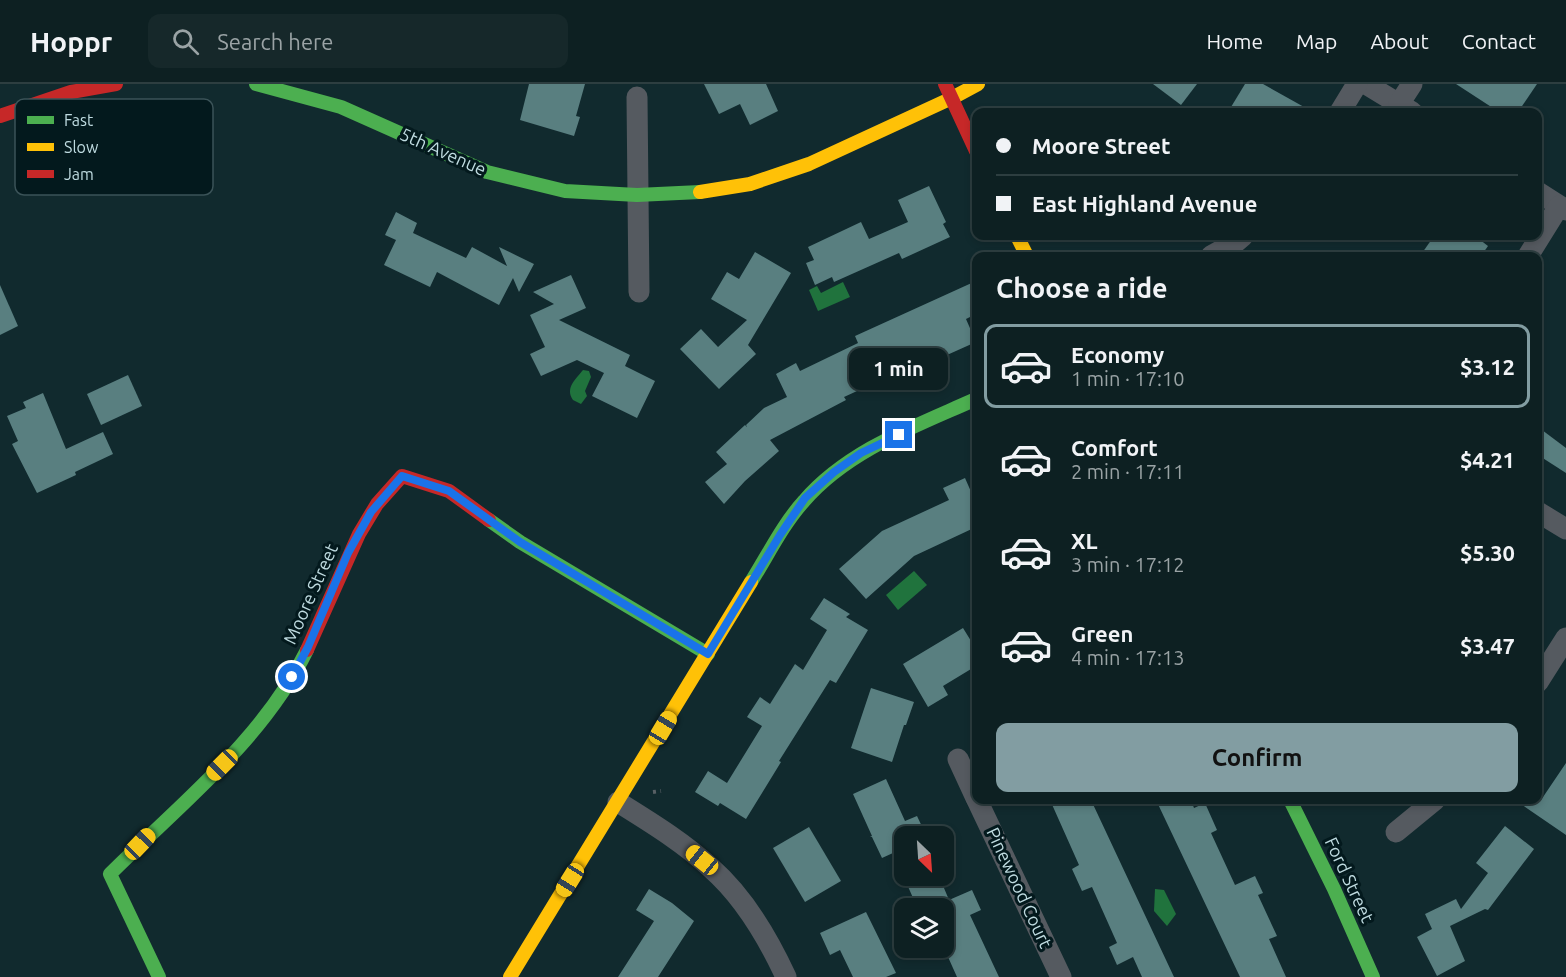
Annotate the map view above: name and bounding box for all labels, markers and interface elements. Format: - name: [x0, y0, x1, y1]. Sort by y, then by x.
- search box: [148, 14, 568, 68]
- icon: search: [169, 25, 202, 58]
- text: Hoppr: [30, 26, 112, 57]
- text: Search here: [217, 29, 334, 54]
- text: Home: [1206, 29, 1263, 53]
- text: Map: [1296, 29, 1337, 53]
- text: About: [1370, 29, 1429, 53]
- text: Contact: [1462, 29, 1536, 53]
- legend: [15, 99, 213, 195]
- text: Fast: [64, 111, 94, 129]
- street label: 5th Avenue: [397, 123, 490, 179]
- text: Moore Street: [1032, 133, 1171, 158]
- text: Slow: [64, 138, 99, 156]
- text: Jam: [64, 165, 94, 183]
- text: East Highland Avenue: [1032, 191, 1257, 216]
- text: Choose a ride: [996, 273, 1168, 303]
- icon: car: [999, 339, 1053, 393]
- text: Economy: [1071, 342, 1164, 367]
- callout: 1 min: [850, 348, 948, 390]
- text: $3.12: [1460, 354, 1515, 379]
- text: 1 min: [873, 357, 924, 380]
- text: 1 min · 17:10: [1071, 367, 1185, 390]
- route end: [885, 421, 912, 448]
- icon: car: [999, 432, 1053, 486]
- text: Comfort: [1071, 435, 1158, 460]
- text: $4.21: [1460, 447, 1515, 472]
- text: 2 min · 17:11: [1071, 460, 1185, 483]
- icon: car: [999, 525, 1053, 579]
- text: XL: [1071, 528, 1098, 553]
- street label: Moore Street: [279, 540, 341, 647]
- text: $5.30: [1460, 540, 1515, 565]
- text: 3 min · 17:12: [1071, 553, 1185, 576]
- icon: car: [999, 618, 1053, 672]
- text: Green: [1071, 621, 1133, 646]
- text: $3.47: [1460, 633, 1515, 658]
- text: 4 min · 17:13: [1071, 646, 1185, 669]
- route start: [278, 663, 305, 690]
- car: [646, 708, 680, 748]
- button: Confirm: [996, 723, 1518, 792]
- car: [203, 746, 241, 784]
- street label: Pinewood Court: [983, 824, 1057, 951]
- car: [121, 825, 159, 863]
- north arrow: [894, 826, 954, 886]
- map controls: [894, 826, 954, 958]
- street label: Ford Street: [1321, 834, 1378, 925]
- car: [682, 842, 722, 878]
- car: [553, 860, 587, 900]
- button: layers: [894, 898, 954, 958]

